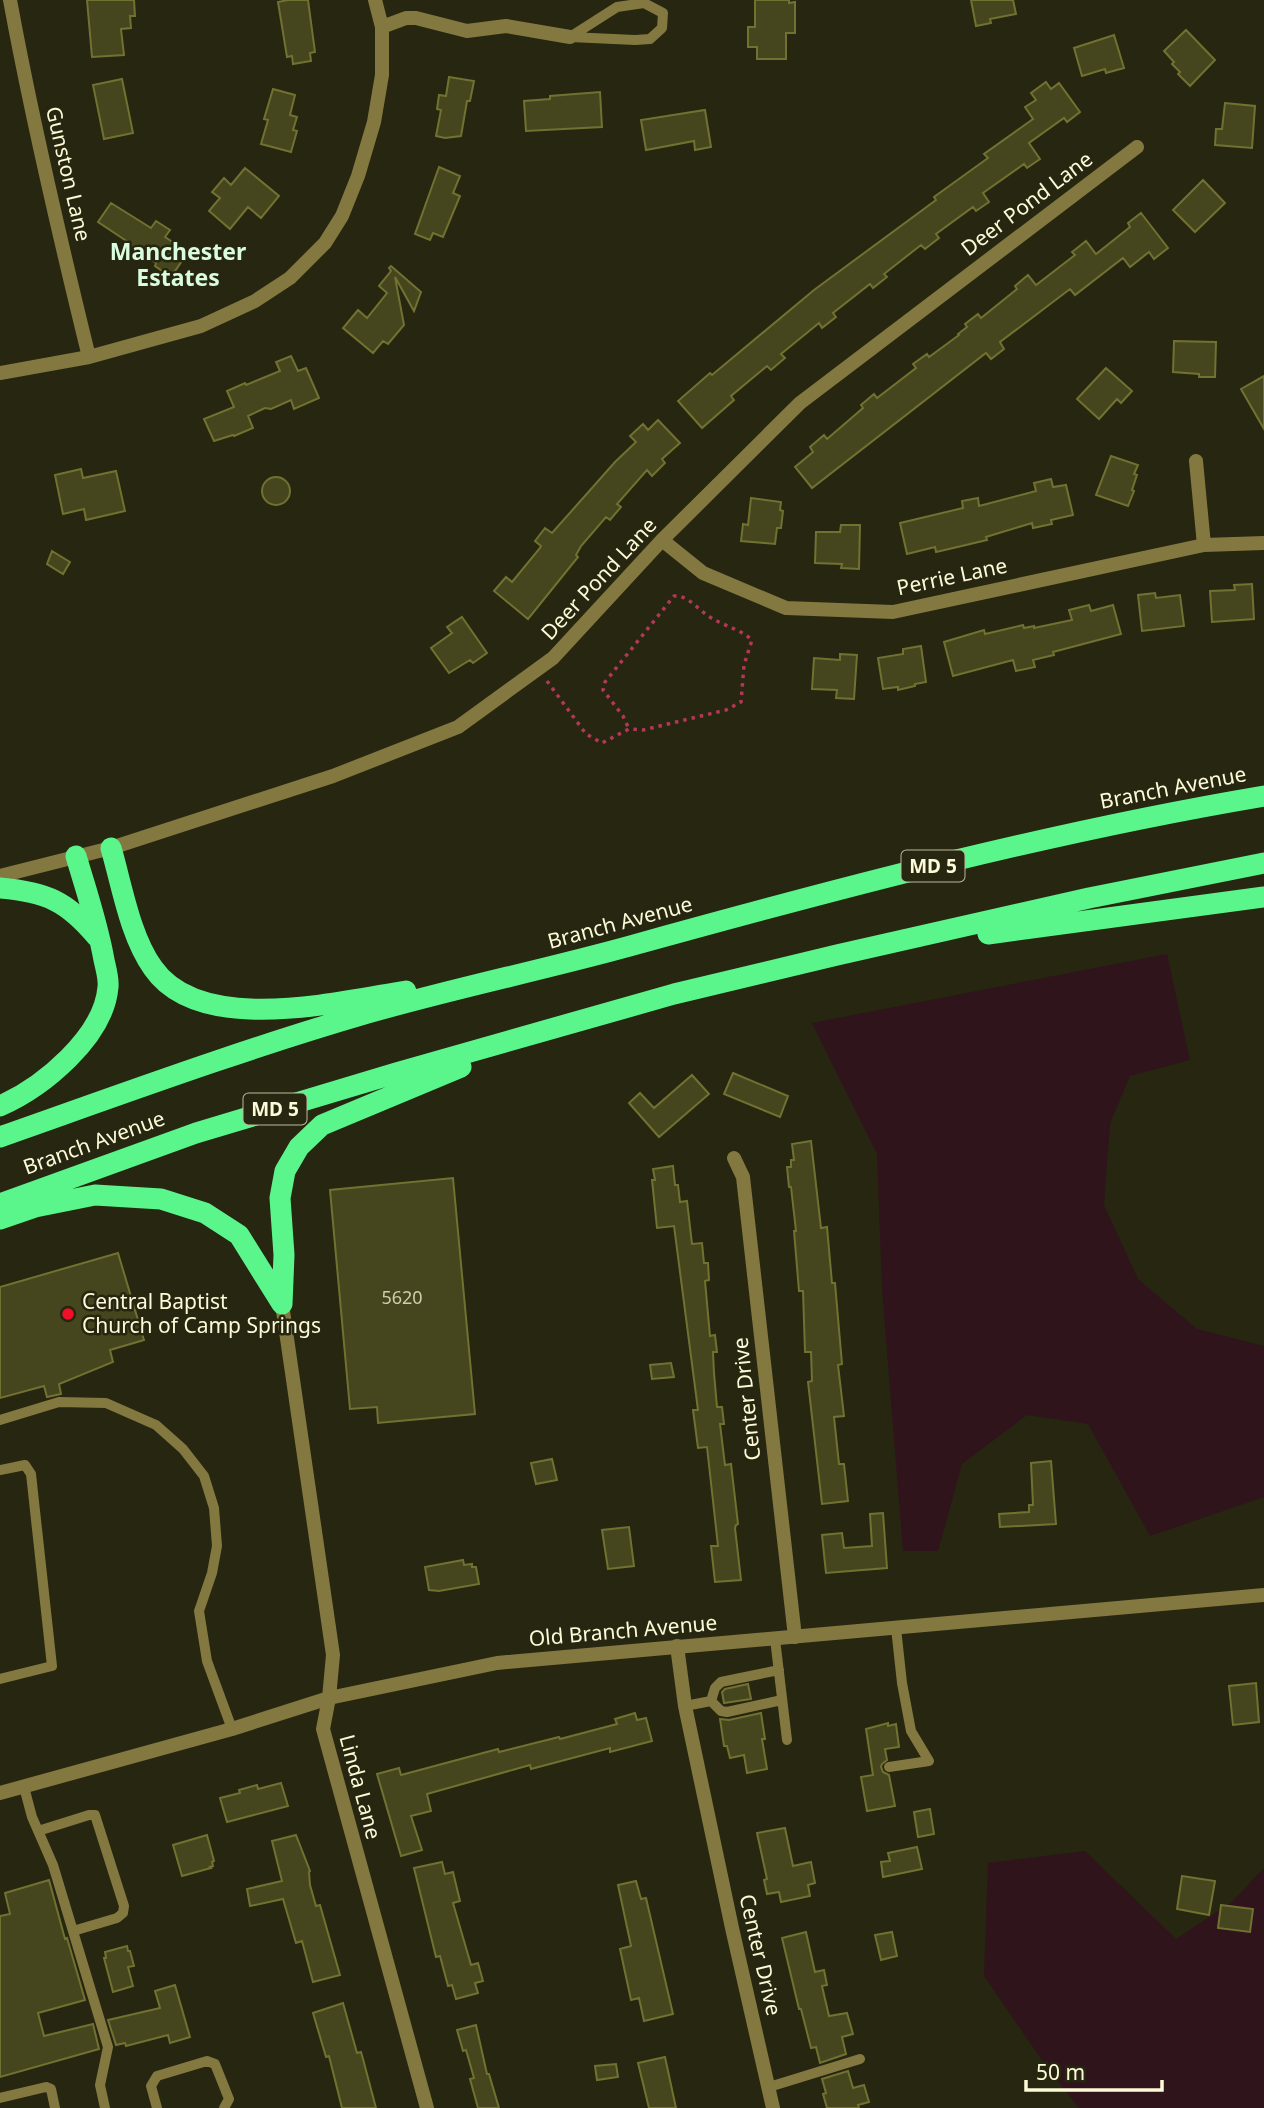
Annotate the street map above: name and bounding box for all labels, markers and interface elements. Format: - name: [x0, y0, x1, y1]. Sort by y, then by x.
- street label: Gunston Lane: [40, 104, 98, 244]
- street label: Deer Pond Lane: [955, 145, 1098, 262]
- district label: Manchester Estates: [110, 235, 246, 293]
- street label: Deer Pond Lane: [534, 511, 662, 645]
- street label: Perrie Lane: [894, 551, 1010, 601]
- street label: Branch Avenue: [1097, 759, 1249, 815]
- road number: MD 5: [902, 850, 964, 881]
- street label: Branch Avenue: [544, 889, 695, 955]
- road number: MD 5: [244, 1093, 306, 1124]
- street label: Branch Avenue: [19, 1103, 168, 1181]
- house number: 5620: [381, 1285, 423, 1309]
- place label: Central Baptist Church of Camp Springs: [82, 1287, 321, 1339]
- marker: Central Baptist Church of Camp Springs: [60, 1306, 76, 1322]
- street label: Center Drive: [726, 1336, 766, 1462]
- street label: Old Branch Avenue: [527, 1608, 718, 1652]
- street label: Linda Lane: [334, 1731, 388, 1842]
- street label: Center Drive: [733, 1891, 789, 2018]
- scale bar: [1026, 2048, 1162, 2092]
- text: 50 m: [1036, 2058, 1085, 2086]

